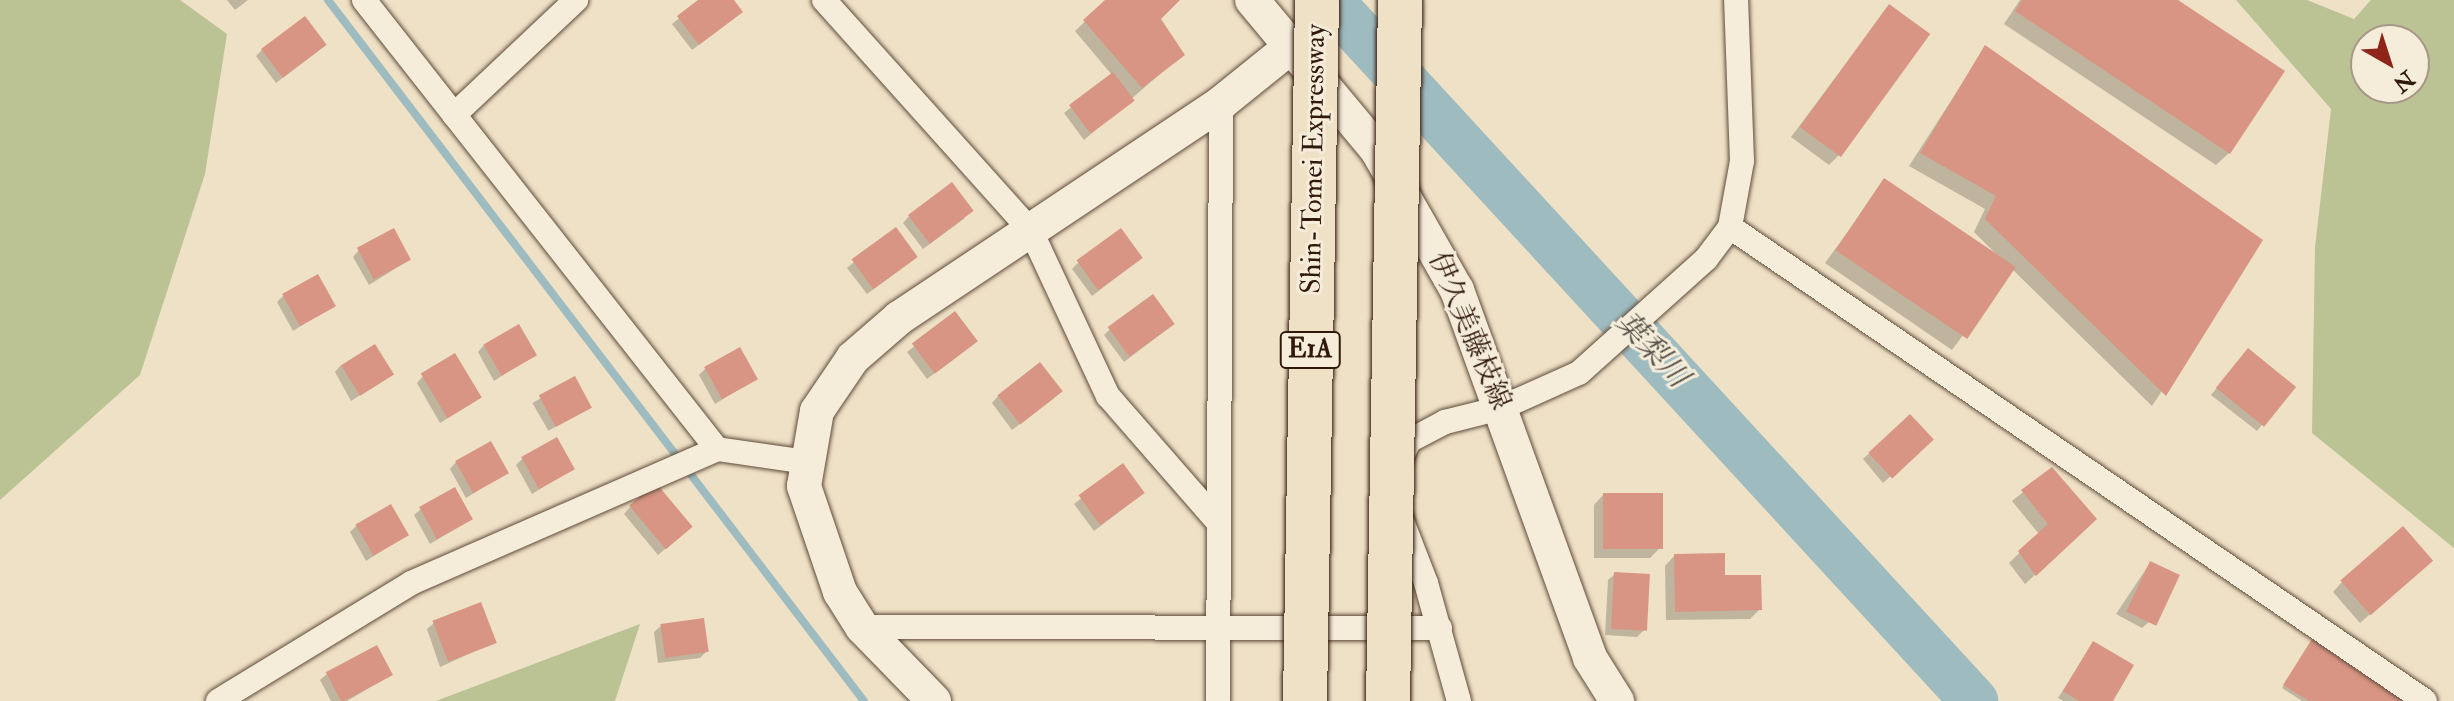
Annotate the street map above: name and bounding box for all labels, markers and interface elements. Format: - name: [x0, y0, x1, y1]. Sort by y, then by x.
- street label: Shin-Tomei Expressway: [1295, 24, 1333, 294]
- north arrow: [2350, 24, 2430, 104]
- text: N: [2387, 64, 2420, 98]
- street label: 伊久美藤枝線: [1421, 247, 1517, 415]
- water label: 葉梨川: [1608, 305, 1696, 395]
- road number: E1A: [1278, 328, 1342, 372]

